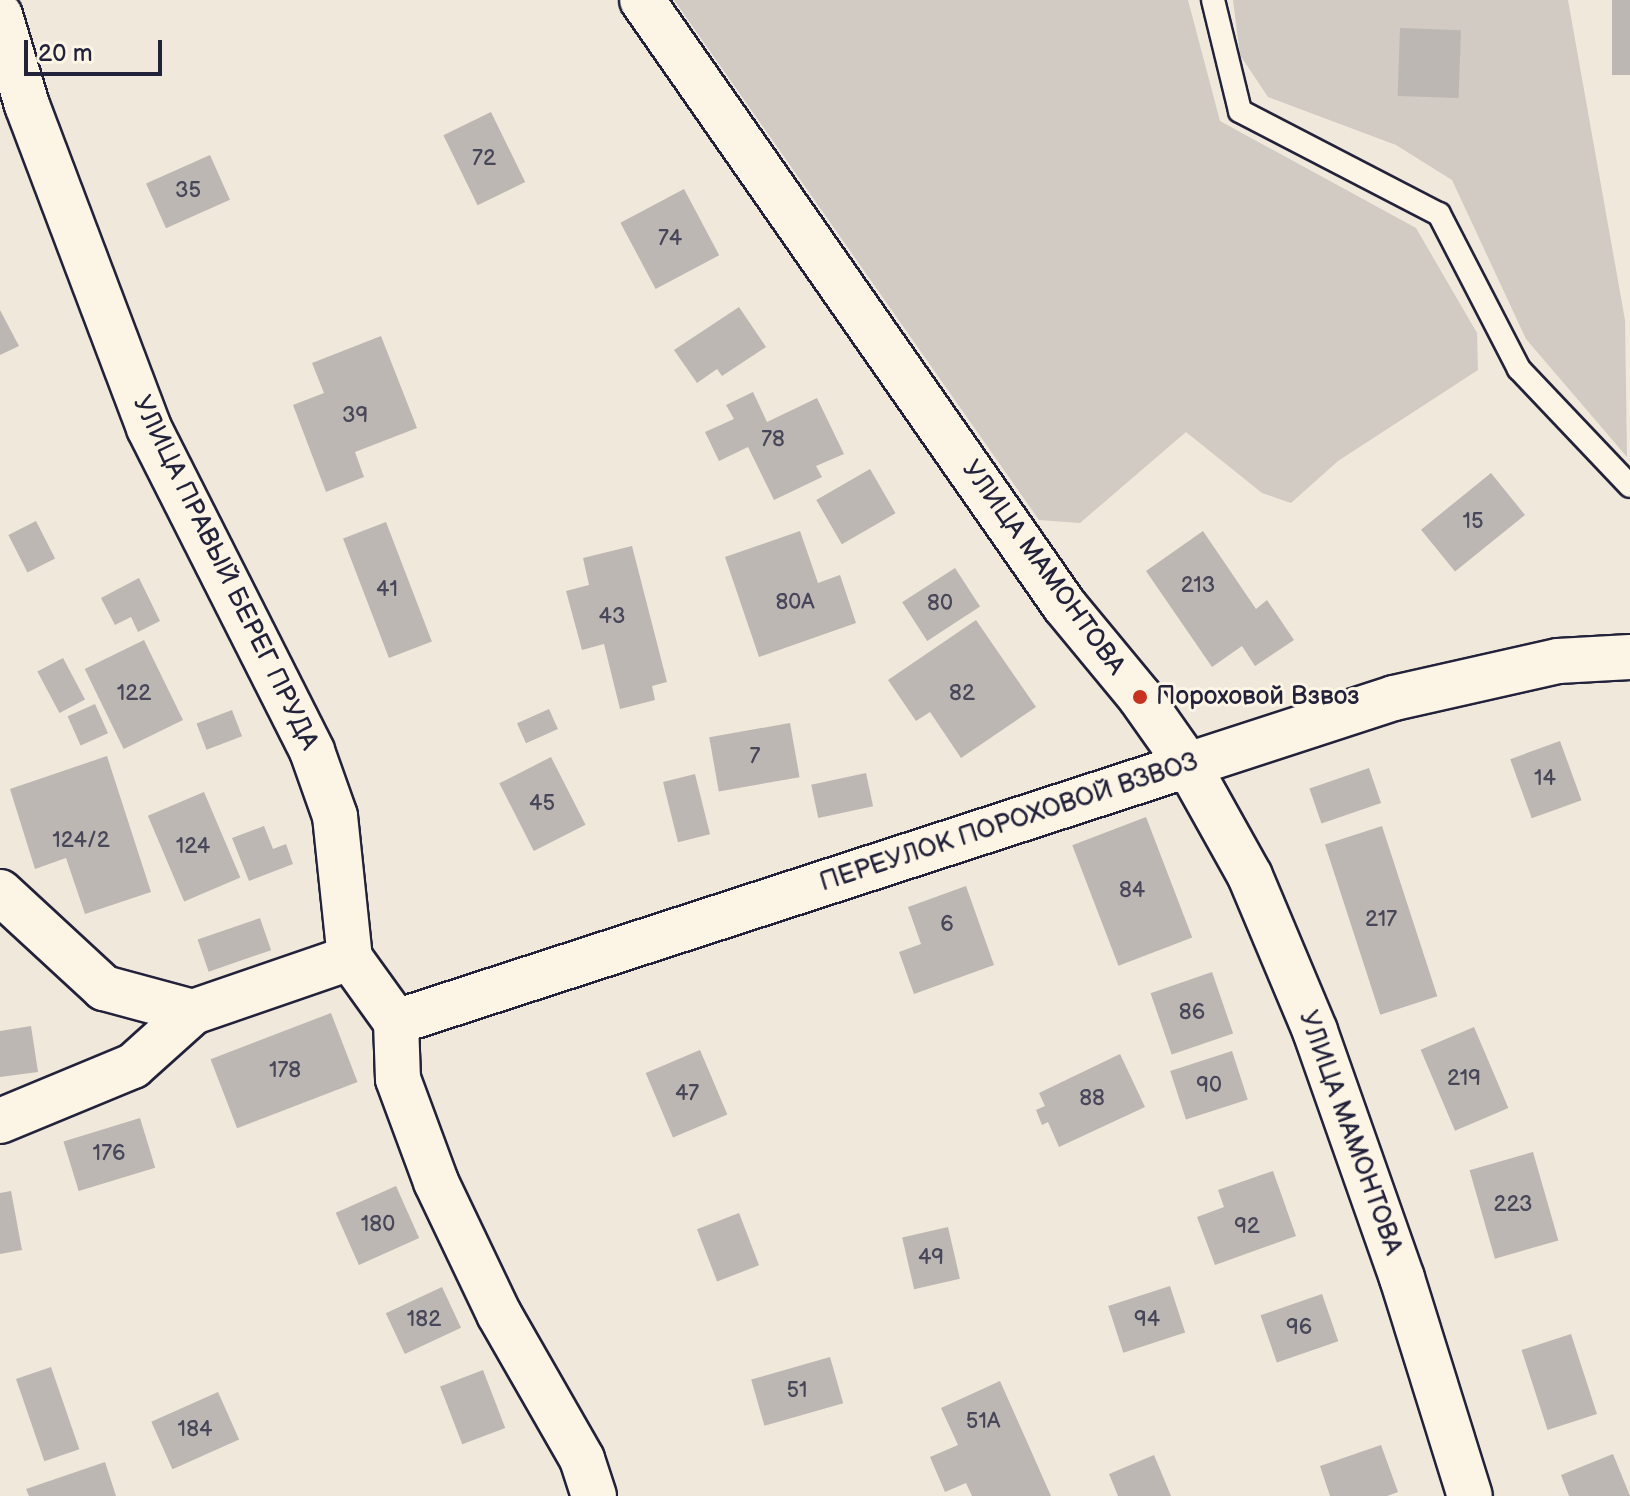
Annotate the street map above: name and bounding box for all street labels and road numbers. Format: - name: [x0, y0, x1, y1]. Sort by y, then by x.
- street label: УЛИЦА ПРАВЫЙ БЕРЕГ ПРУДА: [125, 391, 325, 755]
- street label: УЛИЦА МАМОНТОВА: [955, 455, 1131, 681]
- street label: ПЕРЕУЛОК ПОРОХОВОЙ ВЗВОЗ: [816, 747, 1202, 899]
- street label: УЛИЦА МАМОНТОВА: [1291, 1007, 1409, 1259]

